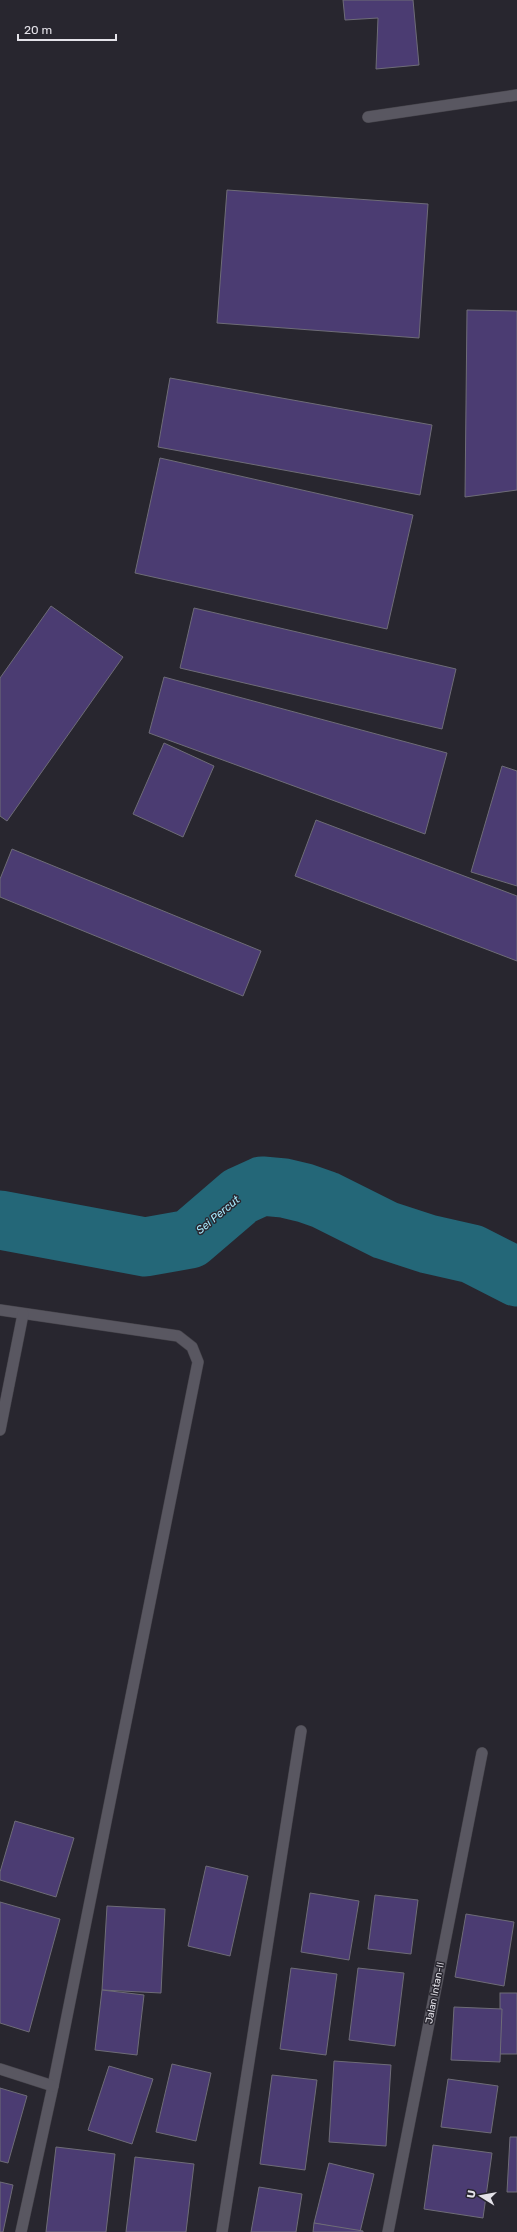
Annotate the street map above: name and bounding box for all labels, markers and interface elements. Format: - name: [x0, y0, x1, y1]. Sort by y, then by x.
- scale bar: [18, 16, 116, 42]
- text: 20 m: [24, 23, 52, 37]
- water label: Sei Percut: [194, 1193, 243, 1237]
- street label: Jalan Intan-II: [423, 1961, 447, 2025]
- north arrow: [461, 2176, 501, 2216]
- text: U: [465, 2189, 479, 2199]

